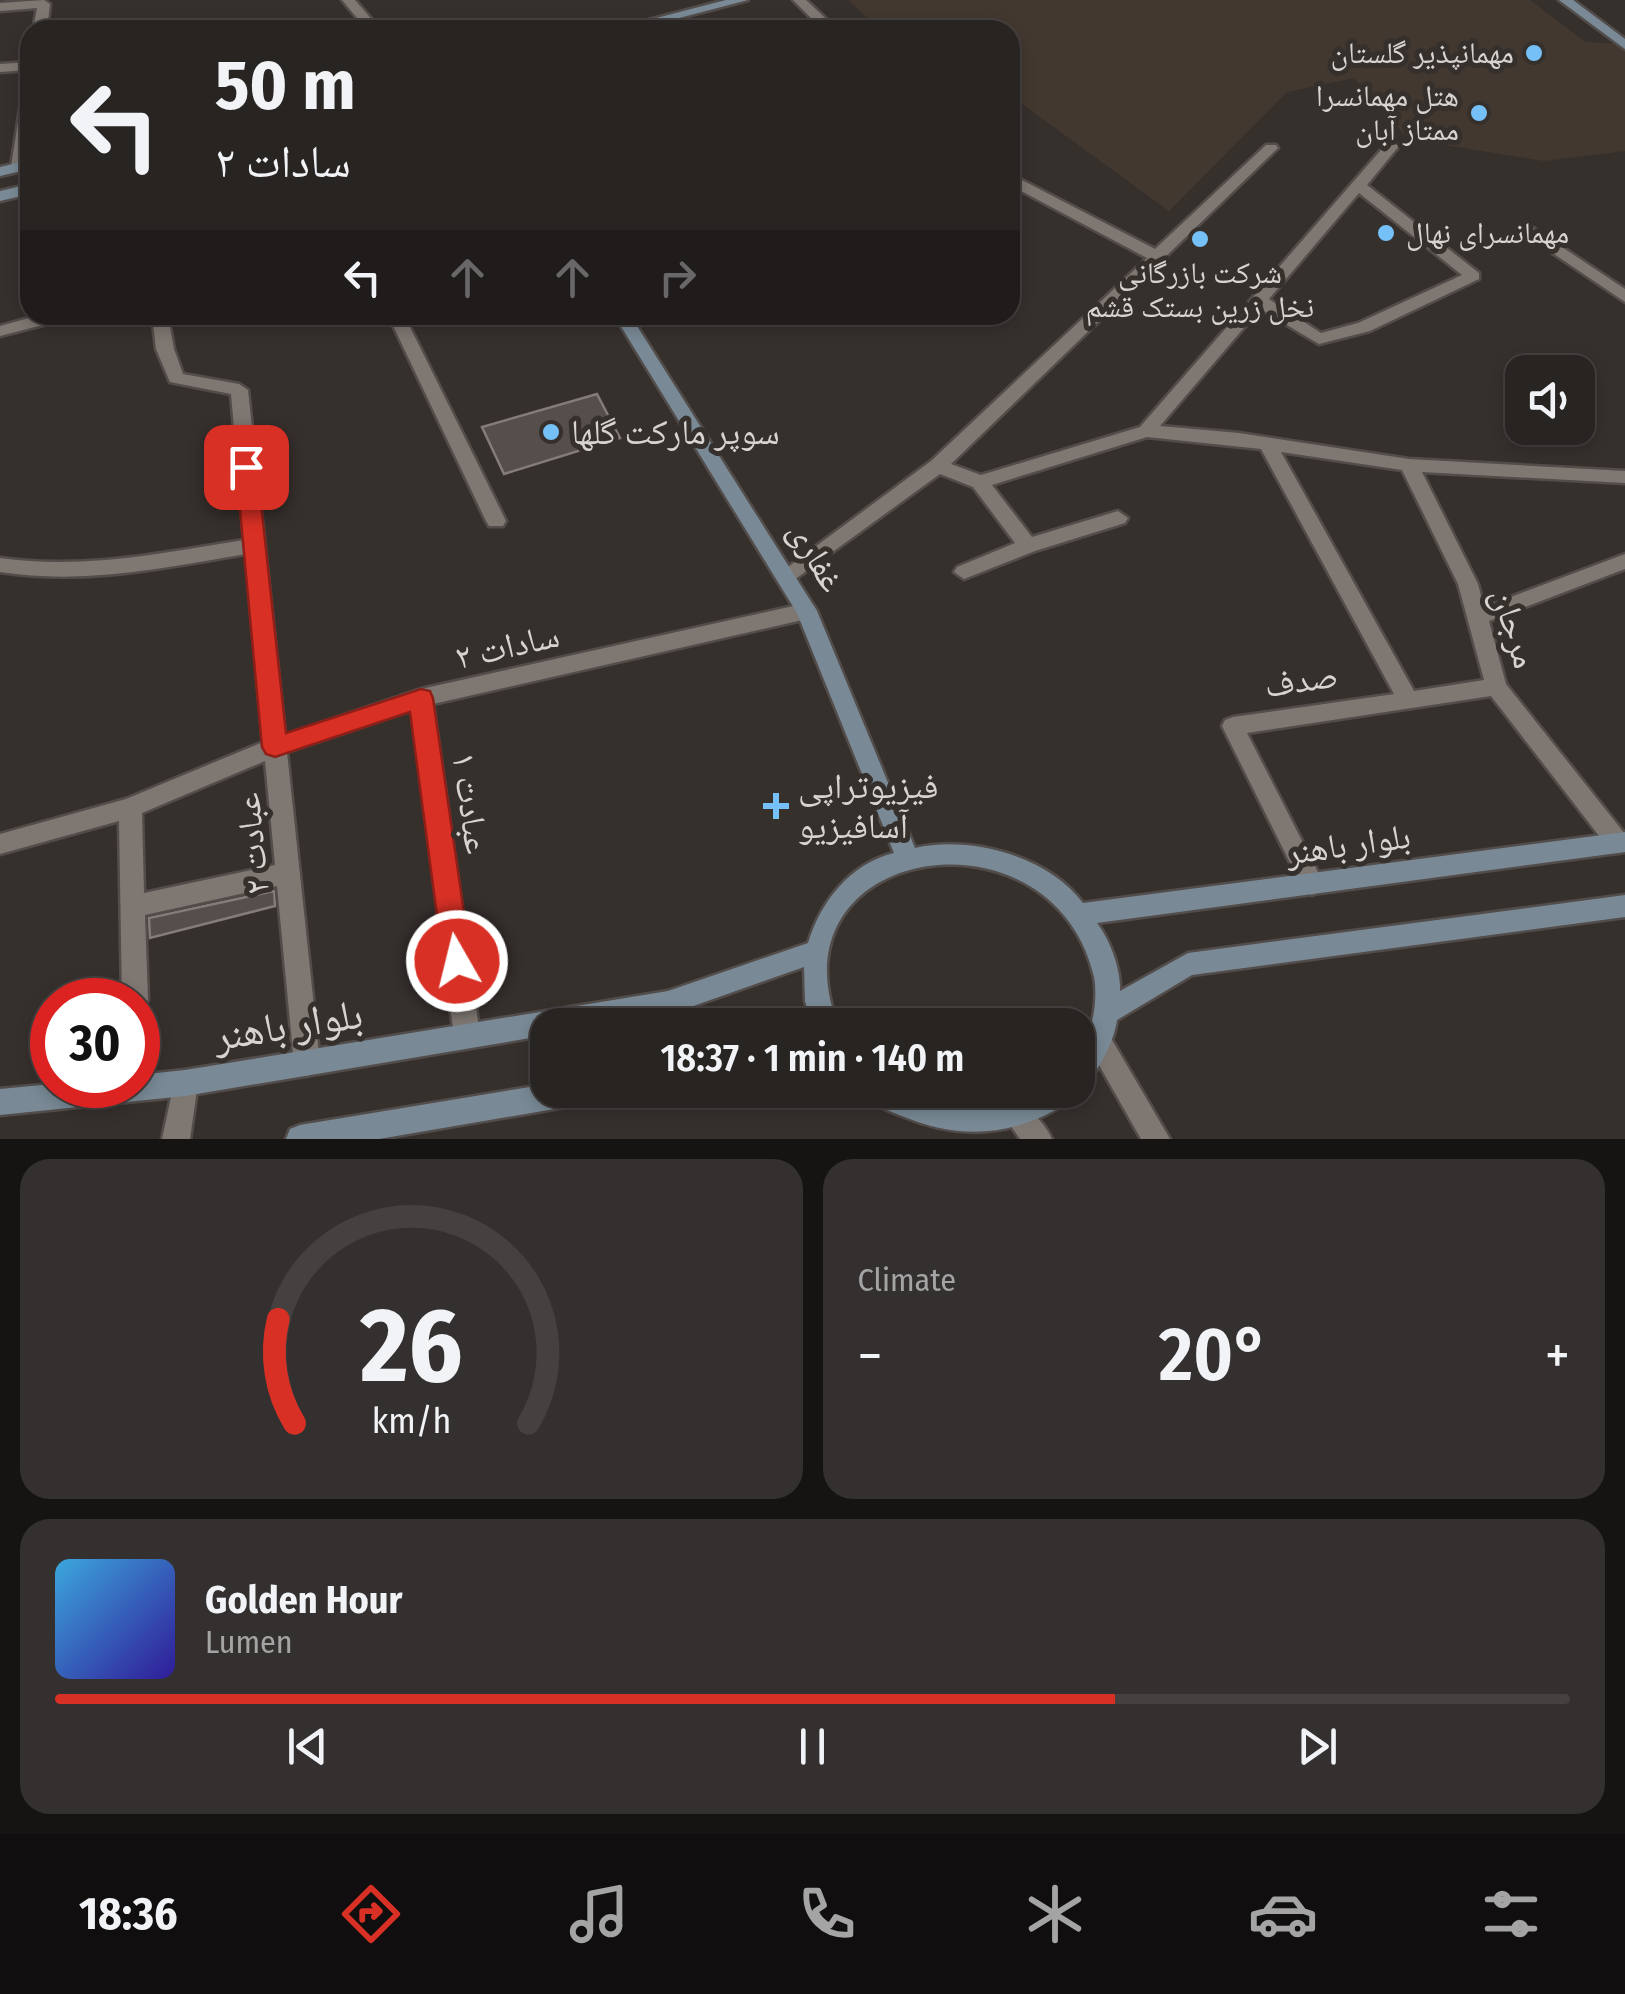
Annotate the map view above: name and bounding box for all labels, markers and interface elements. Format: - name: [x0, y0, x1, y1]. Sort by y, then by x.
- place label: مهمانپذیر گلستان: [1331, 35, 1514, 71]
- marker: مهمانپذیر گلستان: [1523, 42, 1545, 64]
- text: 50 m: [215, 44, 356, 128]
- icon: left: [50, 60, 180, 190]
- place label: هتل مهمانسرا ممتاز آبان: [1316, 78, 1459, 148]
- marker: هتل مهمانسرا ممتاز آبان: [1468, 102, 1490, 124]
- text: سادات ۲: [215, 135, 351, 189]
- place label: مهمانسرای نهال: [1406, 215, 1569, 251]
- marker: مهمانسرای نهال: [1375, 222, 1397, 244]
- marker: شرکت بازرگانی نخل زرین بستک قشم: [1189, 228, 1211, 250]
- icon: left: [335, 250, 390, 305]
- icon: ahead: [440, 250, 495, 305]
- icon: ahead: [545, 250, 600, 305]
- icon: right: [650, 250, 705, 305]
- place label: شرکت بازرگانی نخل زرین بستک قشم: [1086, 255, 1314, 327]
- map controls: [1505, 355, 1595, 445]
- button: sound: [1505, 355, 1595, 445]
- place label: سوپر مارکت گلها: [571, 411, 780, 453]
- marker: سوپر مارکت گلها: [540, 421, 562, 443]
- pin: [204, 425, 289, 510]
- icon: arrive: [219, 440, 274, 495]
- street label: غفاری: [780, 513, 854, 599]
- street label: مرجان: [1483, 583, 1547, 673]
- street label: سادات ۲: [451, 614, 563, 678]
- street label: صدف: [1261, 653, 1341, 707]
- street label: عبادت ۱: [443, 749, 499, 857]
- place label: فیزیوتراپی آسافیزیو: [798, 765, 938, 847]
- street label: عبادت ۲: [226, 791, 278, 897]
- marker: فیزیوتراپی آسافیزیو: [763, 793, 789, 819]
- street label: بلوار باهنر: [1282, 814, 1413, 874]
- position arrow: [405, 909, 509, 1013]
- speed limit sign: 30: [30, 978, 160, 1108]
- street label: بلوار باهنر: [209, 989, 366, 1062]
- text: 18:37 · 1 min · 140 m: [661, 1035, 964, 1081]
- text: Climate: [858, 1261, 956, 1299]
- text: 26: [359, 1284, 463, 1409]
- text: 20°: [1159, 1310, 1269, 1400]
- text: −: [858, 1323, 882, 1389]
- text: +: [1545, 1323, 1570, 1389]
- text: km/h: [371, 1400, 451, 1442]
- text: Golden Hour: [205, 1577, 403, 1623]
- text: Lumen: [205, 1623, 293, 1661]
- icon: previous: [280, 1719, 335, 1774]
- icon: pause: [785, 1719, 840, 1774]
- icon: next: [1290, 1719, 1345, 1774]
- icon: directions: [336, 1879, 406, 1949]
- icon: music: [564, 1879, 634, 1949]
- icon: phone: [792, 1879, 862, 1949]
- icon: climate: [1020, 1879, 1090, 1949]
- icon: car: [1248, 1879, 1318, 1949]
- icon: filters: [1476, 1879, 1546, 1949]
- text: 18:36: [79, 1887, 178, 1941]

